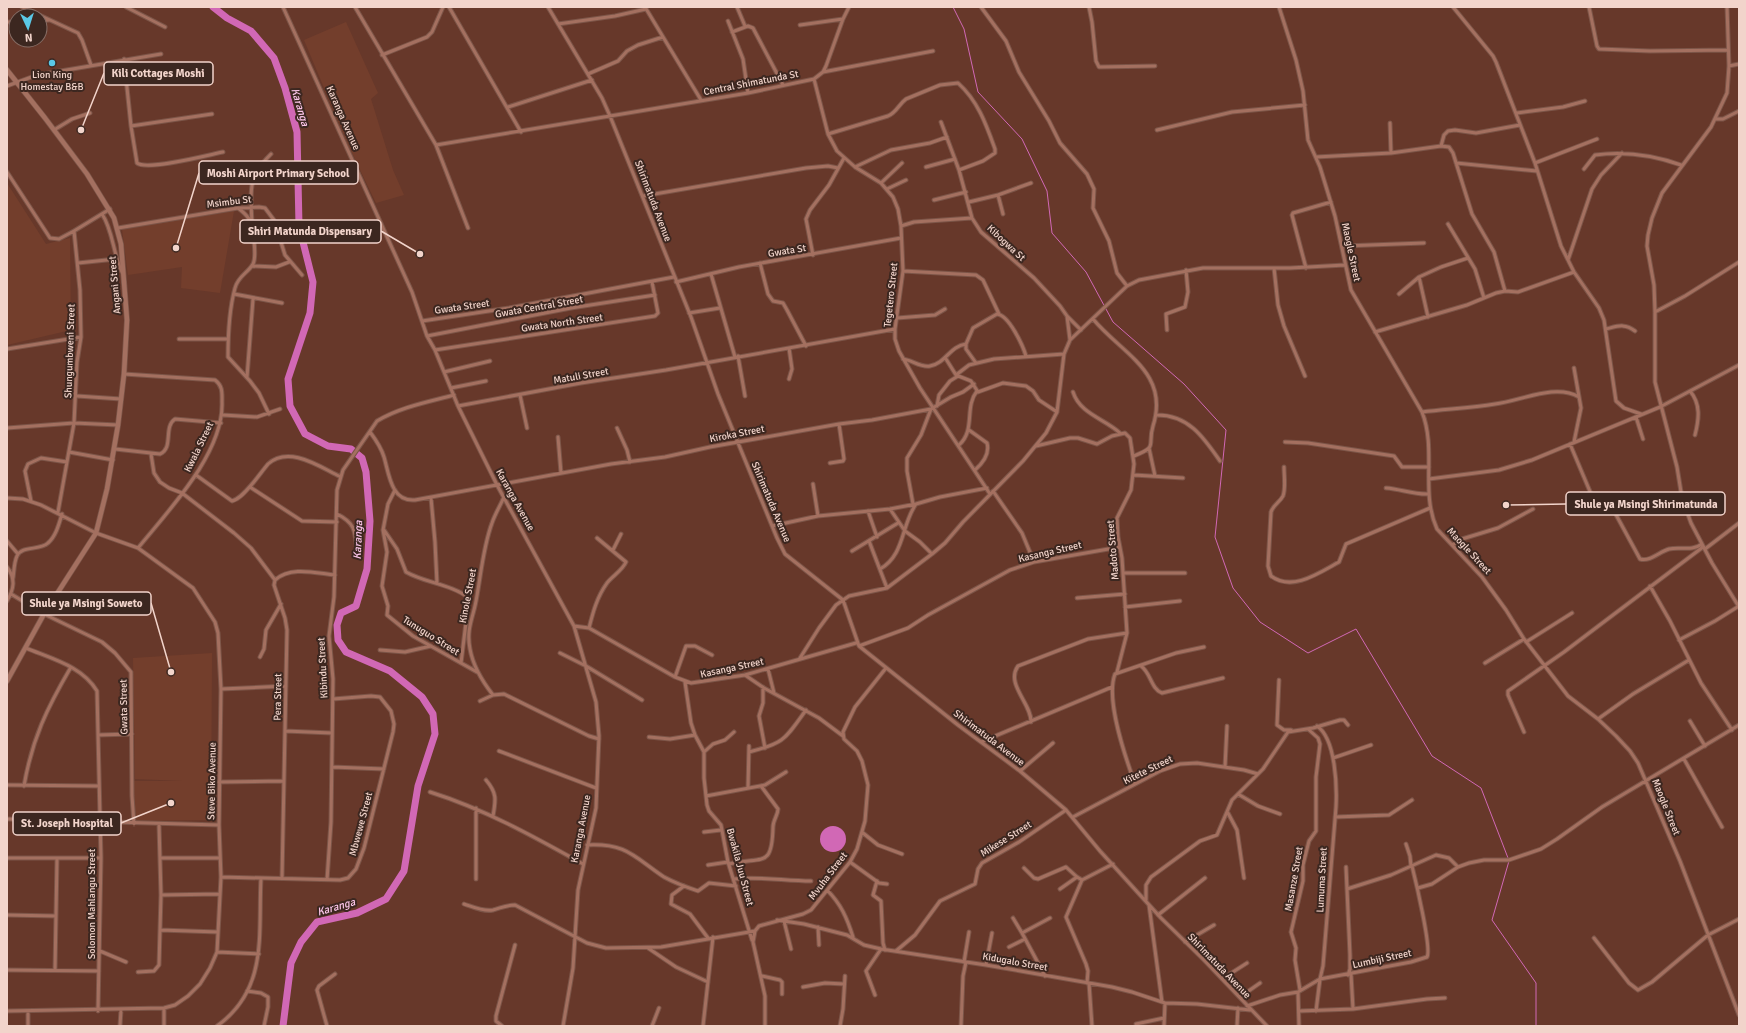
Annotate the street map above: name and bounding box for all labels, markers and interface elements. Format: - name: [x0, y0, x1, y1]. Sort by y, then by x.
- north arrow: [8, 8, 48, 48]
- text: N: [24, 31, 33, 44]
- marker: Lion King Homestay B&B: [47, 58, 57, 68]
- callout: Kili Cottages Moshi: [104, 62, 213, 85]
- text: Kili Cottages Moshi: [111, 67, 205, 80]
- street label: Central Shimatunda St: [703, 68, 800, 98]
- place label: Lion King Homestay B&B: [21, 69, 83, 93]
- street label: Karanga Avenue: [323, 84, 363, 152]
- water label: Karanga: [288, 86, 312, 128]
- street label: Shirimatuda Avenue: [632, 159, 674, 243]
- callout: Moshi Airport Primary School: [199, 161, 358, 184]
- text: Moshi Airport Primary School: [207, 167, 350, 180]
- street label: Msimbu St: [206, 193, 253, 211]
- callout: Shiri Matunda Dispensary: [240, 220, 381, 243]
- street label: Kibogwa St: [984, 222, 1028, 264]
- street label: Maogle Street: [1339, 222, 1363, 283]
- text: Shiri Matunda Dispensary: [248, 225, 373, 238]
- street label: Gwata St: [767, 242, 807, 260]
- street label: Angani Street: [106, 255, 124, 315]
- street label: Tegetero Street: [882, 262, 900, 328]
- street label: Gwata Central Street: [494, 293, 584, 321]
- street label: Gwata Street: [434, 297, 491, 317]
- street label: Shungumbweni Street: [62, 303, 78, 398]
- street label: Gwata North Street: [520, 311, 604, 335]
- street label: Matuli Street: [552, 365, 610, 387]
- street label: Kwala Street: [182, 420, 216, 474]
- street label: Kiroka Street: [709, 423, 766, 445]
- street label: Shirimatuda Avenue: [749, 460, 793, 544]
- street label: Karanga Avenue: [493, 467, 537, 533]
- callout: Shule ya Msingi Shirimatunda: [1566, 492, 1725, 515]
- text: Shule ya Msingi Shirimatunda: [1574, 498, 1718, 511]
- street label: Madoto Street: [1104, 519, 1122, 581]
- water label: Karanga: [351, 520, 365, 560]
- street label: Maogle Street: [1444, 525, 1494, 577]
- street label: Kasanga Street: [1017, 539, 1083, 565]
- street label: Kinole Street: [457, 567, 479, 624]
- callout: Shule ya Msingi Soweto: [22, 592, 151, 615]
- text: Shule ya Msingi Soweto: [29, 597, 143, 610]
- street label: Tunuguo Street: [400, 614, 462, 658]
- street label: Kibindu Street: [315, 637, 331, 699]
- street label: Kasanga Street: [699, 655, 765, 681]
- street label: Pera Street: [272, 673, 284, 721]
- street label: Gwata Street: [118, 679, 130, 735]
- street label: Shirimatuda Avenue: [951, 707, 1027, 769]
- street label: Steve Biko Avenue: [205, 742, 219, 820]
- street label: Kitete Street: [1121, 753, 1175, 787]
- street label: Maogle Street: [1649, 777, 1683, 837]
- street label: Mbwewe Street: [347, 790, 375, 857]
- street label: Karanga Avenue: [569, 794, 593, 864]
- callout: St. Joseph Hospital: [13, 812, 121, 835]
- text: St. Joseph Hospital: [21, 817, 114, 830]
- street label: Mikese Street: [978, 818, 1034, 860]
- street label: Bwakila Juu Street: [724, 827, 756, 908]
- street label: Masanze Street: [1282, 845, 1306, 912]
- street label: Lumuma Street: [1314, 847, 1330, 913]
- street label: Solomon Mahlangu Street: [86, 848, 98, 959]
- street label: Mvuha Street: [806, 849, 850, 902]
- water label: Karanga: [315, 895, 357, 919]
- street label: Shirimatuda Avenue: [1185, 931, 1253, 1001]
- street label: Lumbiji Street: [1351, 947, 1413, 971]
- street label: Kidugalo Street: [981, 950, 1049, 974]

